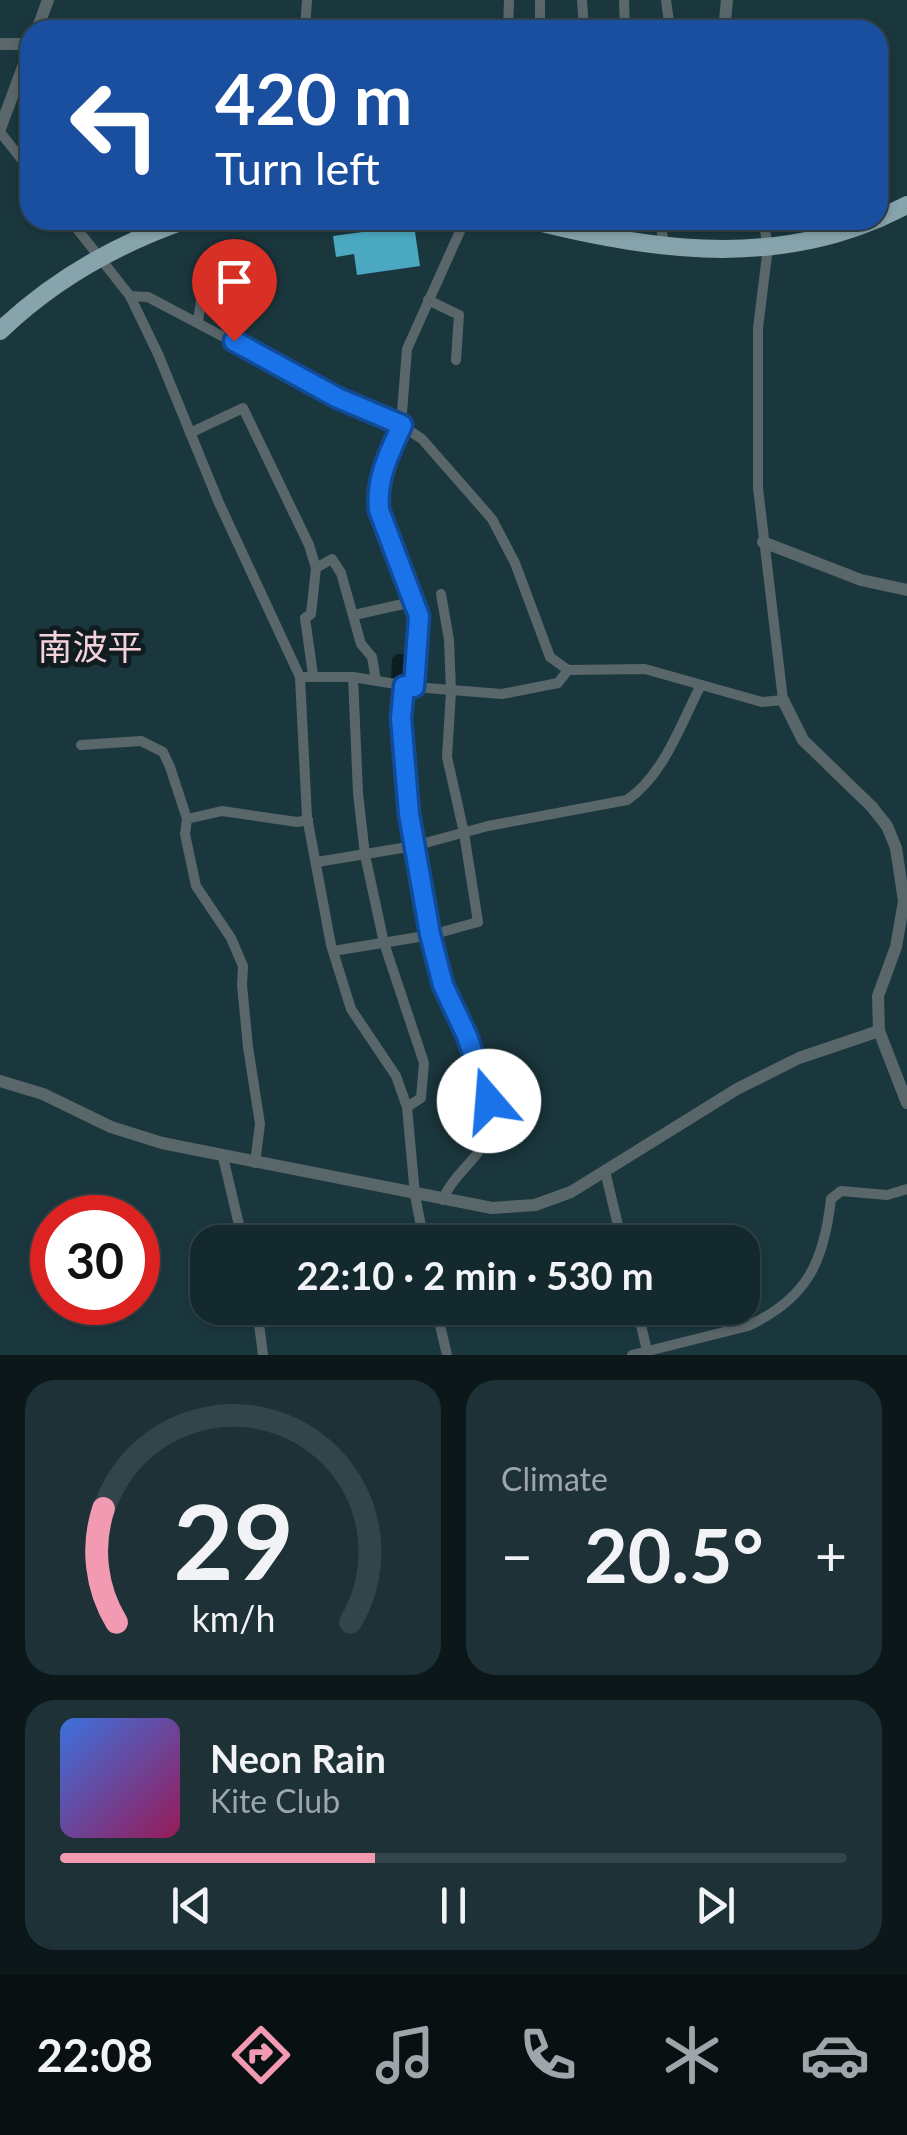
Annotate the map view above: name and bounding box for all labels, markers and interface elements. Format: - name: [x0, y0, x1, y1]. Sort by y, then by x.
- text: 420 m: [215, 56, 412, 140]
- icon: left: [50, 60, 180, 190]
- text: Turn left: [215, 141, 380, 195]
- pin: [192, 239, 277, 342]
- icon: arrive: [207, 254, 262, 309]
- district label: 南波平: [37, 625, 143, 667]
- position arrow: [437, 1049, 541, 1153]
- speed limit sign: 30: [30, 1195, 160, 1325]
- text: 22:10 · 2 min · 530 m: [296, 1252, 654, 1298]
- text: Climate: [501, 1459, 608, 1498]
- text: 29: [173, 1477, 293, 1602]
- text: 20.5°: [584, 1509, 764, 1599]
- text: −: [501, 1522, 533, 1588]
- text: +: [815, 1522, 847, 1588]
- text: km/h: [191, 1597, 275, 1640]
- text: Neon Rain: [210, 1735, 386, 1781]
- text: Kite Club: [210, 1781, 340, 1820]
- icon: previous: [164, 1878, 219, 1933]
- icon: pause: [426, 1878, 481, 1933]
- icon: next: [688, 1878, 743, 1933]
- icon: directions: [226, 2020, 296, 2090]
- icon: music: [370, 2020, 440, 2090]
- icon: phone: [513, 2020, 583, 2090]
- icon: climate: [657, 2020, 727, 2090]
- icon: car: [800, 2020, 870, 2090]
- text: 22:08: [37, 2028, 153, 2082]

